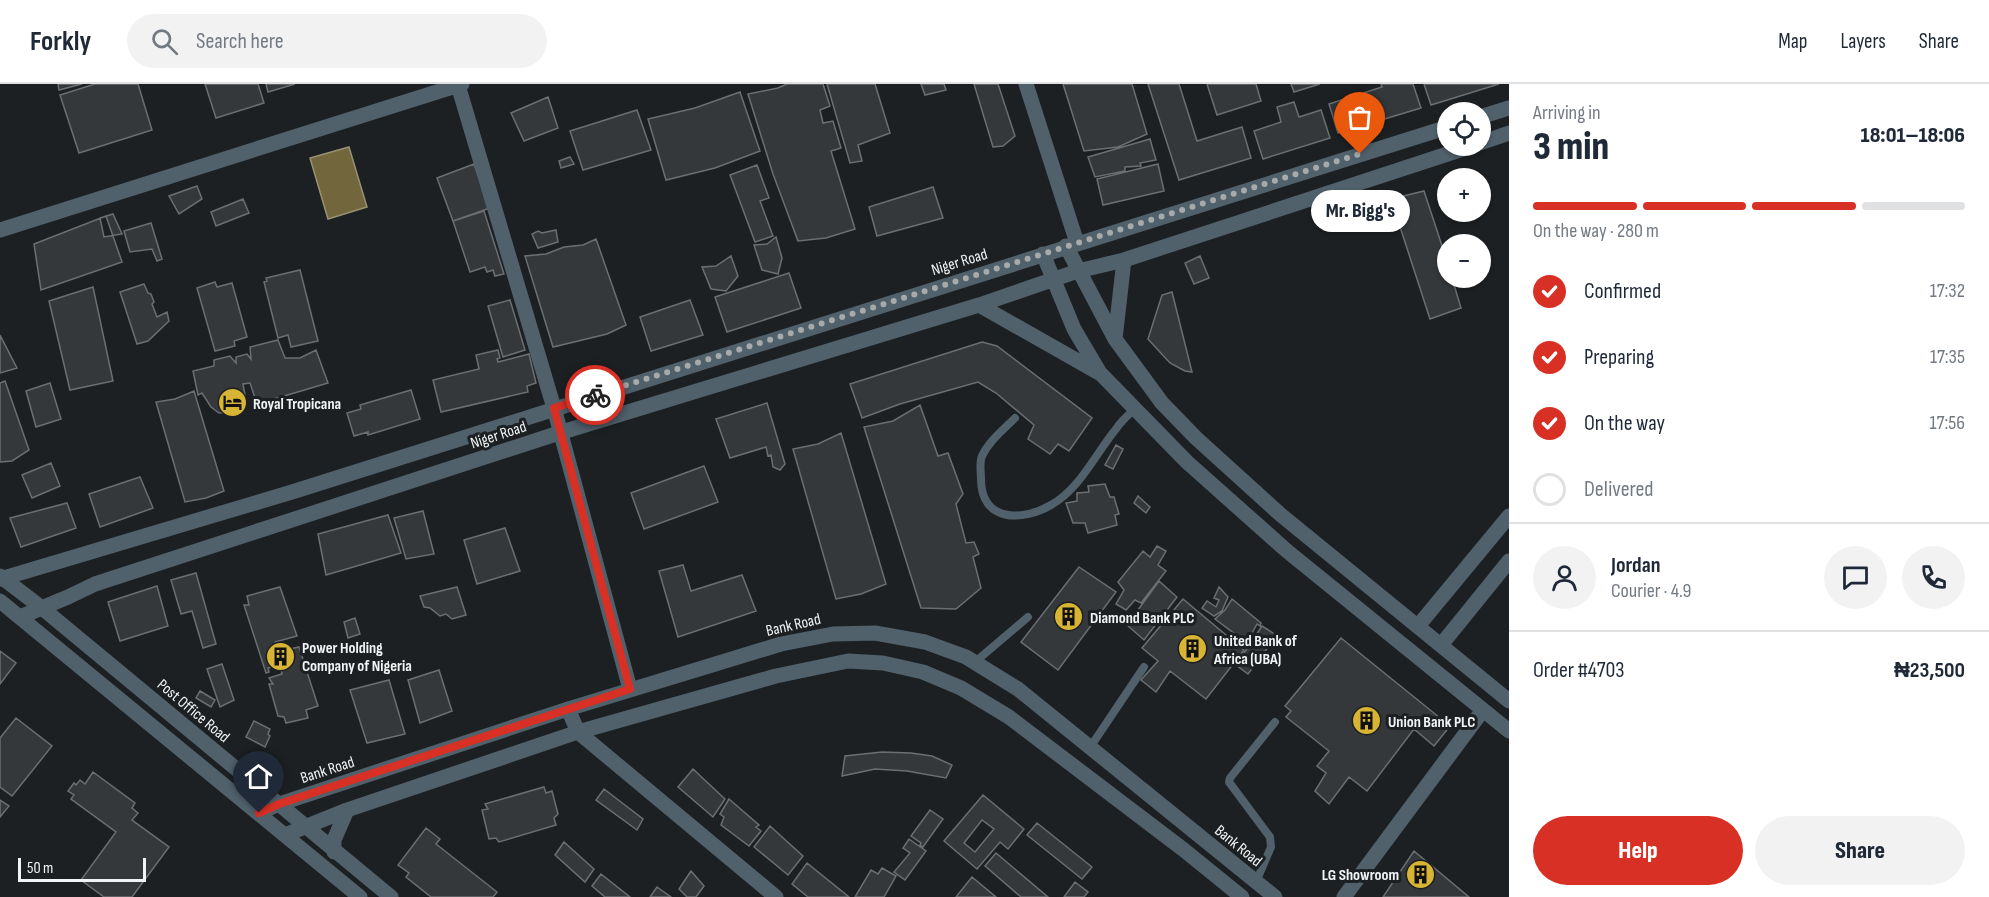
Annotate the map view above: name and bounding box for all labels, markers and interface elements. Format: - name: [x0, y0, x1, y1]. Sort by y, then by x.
- search box: [127, 14, 547, 68]
- text: Forkly: [30, 25, 91, 58]
- icon: search: [148, 25, 181, 58]
- text: Search here: [196, 28, 284, 55]
- text: Map: [1778, 29, 1807, 54]
- text: Layers: [1840, 29, 1886, 54]
- text: Share: [1919, 29, 1959, 54]
- pin: [1334, 92, 1385, 154]
- icon: bag: [1343, 101, 1376, 134]
- text: Arriving in: [1533, 101, 1601, 125]
- map controls: [1437, 102, 1491, 288]
- button: locate: [1437, 102, 1491, 156]
- text: 18:01–18:06: [1861, 122, 1965, 149]
- text: 3 min: [1533, 124, 1609, 171]
- button: +: [1437, 168, 1491, 222]
- callout: Mr. Bigg's: [1310, 190, 1410, 232]
- text: Mr. Bigg's: [1326, 199, 1395, 223]
- text: On the way · 280 m: [1533, 219, 1659, 243]
- button: −: [1437, 234, 1491, 288]
- street label: Niger Road: [929, 245, 990, 280]
- icon: check: [1533, 275, 1566, 308]
- text: Confirmed: [1584, 278, 1661, 305]
- text: 17:32: [1930, 279, 1965, 303]
- icon: check: [1533, 341, 1566, 374]
- text: Preparing: [1584, 344, 1654, 371]
- text: 17:35: [1930, 345, 1965, 369]
- courier: [565, 365, 625, 425]
- icon: bike: [579, 379, 612, 412]
- hotel icon: Royal Tropicana: [216, 387, 248, 419]
- place label: Royal Tropicana: [253, 395, 341, 414]
- icon: check: [1533, 407, 1566, 440]
- text: On the way: [1584, 410, 1665, 437]
- text: 17:56: [1930, 411, 1965, 435]
- street label: Niger Road: [468, 417, 529, 453]
- text: Delivered: [1584, 476, 1653, 503]
- button: person: [1533, 546, 1596, 609]
- button: chat: [1824, 546, 1887, 609]
- button: phone: [1902, 546, 1965, 609]
- text: Jordan: [1611, 552, 1660, 579]
- text: Courier · 4.9: [1611, 579, 1691, 603]
- building icon: Diamond Bank PLC: [1053, 601, 1085, 633]
- place label: Diamond Bank PLC: [1090, 609, 1194, 628]
- street label: Bank Road: [764, 610, 823, 641]
- place label: United Bank of Africa (UBA): [1213, 632, 1298, 669]
- building icon: United Bank of Africa (UBA): [1177, 633, 1209, 665]
- place label: Power Holding Company of Nigeria: [302, 639, 412, 676]
- building icon: Power Holding Company of Nigeria: [265, 640, 297, 672]
- text: Order #4703: [1533, 657, 1624, 684]
- text: ₦23,500: [1894, 657, 1965, 684]
- street label: Post Office Road: [153, 675, 233, 747]
- building icon: Union Bank PLC: [1351, 705, 1383, 737]
- place label: Union Bank PLC: [1388, 713, 1475, 732]
- pin: [233, 751, 284, 813]
- street label: Bank Road: [298, 753, 357, 788]
- icon: home: [242, 760, 275, 793]
- button: Help: [1533, 816, 1743, 885]
- button: Share: [1755, 816, 1965, 885]
- street label: Bank Road: [1211, 821, 1266, 871]
- scale bar: [18, 855, 146, 882]
- building icon: LG Showroom: [1404, 858, 1436, 890]
- text: 50 m: [27, 859, 53, 878]
- place label: LG Showroom: [1322, 866, 1399, 885]

